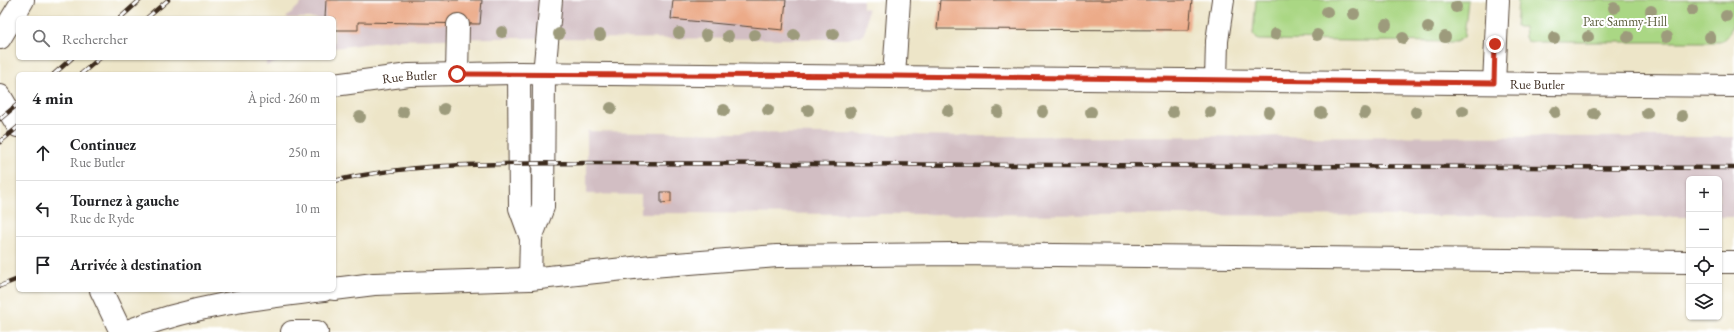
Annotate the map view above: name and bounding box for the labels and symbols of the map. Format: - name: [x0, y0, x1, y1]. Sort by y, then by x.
- park label: Parc Sammy-Hill: [1583, 13, 1667, 30]
- route end: [1486, 35, 1504, 53]
- route start: [448, 65, 466, 83]
- street label: Rue Butler: [381, 66, 438, 88]
- street label: Rue Butler: [1510, 76, 1565, 93]

